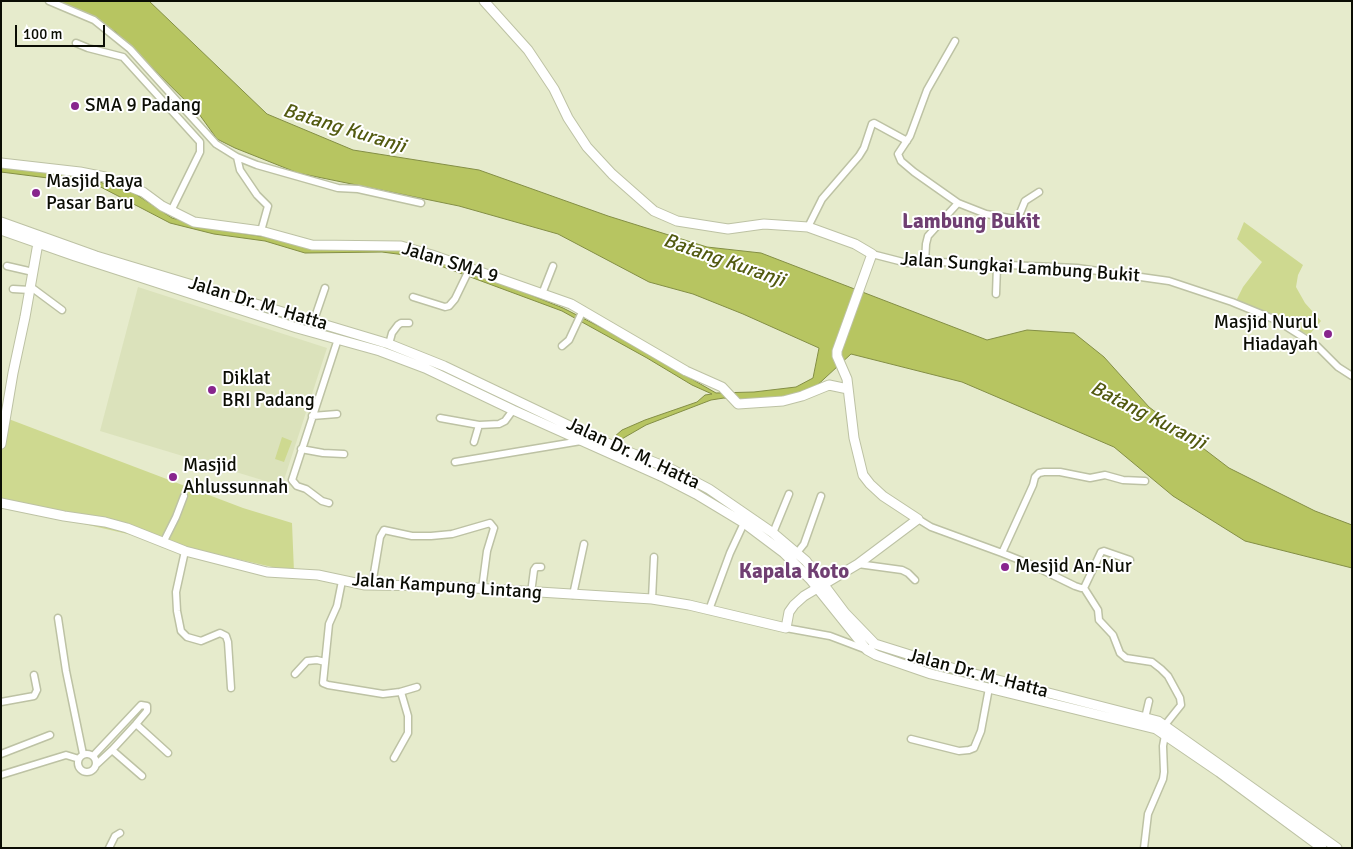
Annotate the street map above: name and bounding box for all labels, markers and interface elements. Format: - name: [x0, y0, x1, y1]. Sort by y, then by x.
- scale bar: [18, 15, 108, 47]
- text: 100 m: [23, 25, 63, 43]
- place label: SMA 9 Padang: [85, 95, 201, 117]
- water label: Batang Kuranji: [280, 99, 408, 159]
- marker: SMA 9 Padang: [69, 100, 81, 112]
- place label: Masjid Raya Pasar Baru: [46, 171, 143, 215]
- marker: Masjid Raya Pasar Baru: [30, 187, 42, 199]
- district label: Lambung Bukit: [902, 209, 1040, 235]
- water label: Batang Kuranji: [660, 229, 788, 293]
- street label: Jalan SMA 9: [399, 238, 501, 288]
- street label: Jalan Sungkai Lambung Bukit: [900, 248, 1140, 288]
- street label: Jalan Dr. M. Hatta: [186, 272, 330, 336]
- place label: Masjid Nurul Hiadayah: [1214, 312, 1318, 356]
- marker: Masjid Nurul Hiadayah: [1322, 328, 1334, 340]
- place label: Diklat BRI Padang: [222, 368, 315, 412]
- water label: Batang Kuranji: [1086, 377, 1210, 455]
- marker: Diklat BRI Padang: [206, 384, 218, 396]
- street label: Jalan Dr. M. Hatta: [563, 413, 703, 495]
- place label: Masjid Ahlussunnah: [183, 455, 288, 499]
- marker: Masjid Ahlussunnah: [167, 471, 179, 483]
- place label: Mesjid An-Nur: [1015, 556, 1132, 578]
- district label: Kapala Koto: [739, 559, 849, 585]
- marker: Mesjid An-Nur: [999, 561, 1011, 573]
- street label: Jalan Kampung Lintang: [351, 569, 543, 605]
- street label: Jalan Dr. M. Hatta: [905, 644, 1051, 704]

